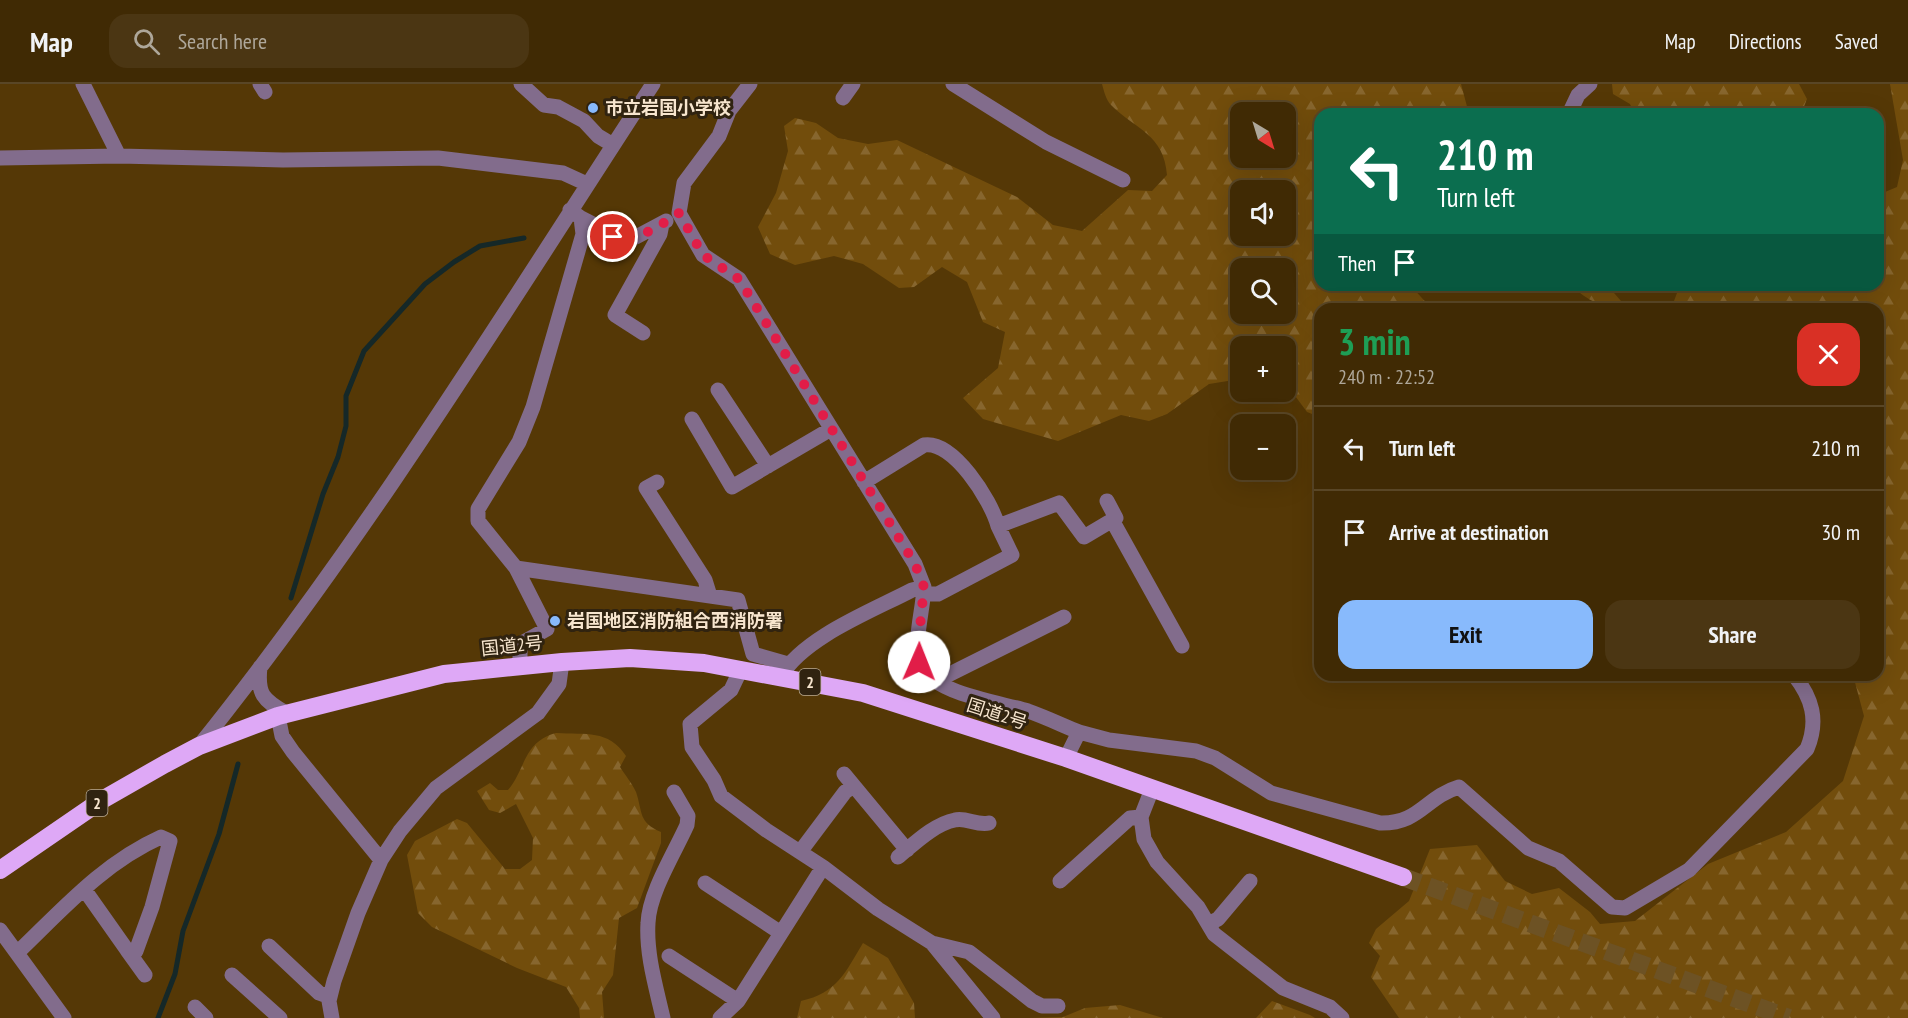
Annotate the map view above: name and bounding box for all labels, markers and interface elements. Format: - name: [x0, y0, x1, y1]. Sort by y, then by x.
- search box: [109, 14, 529, 68]
- text: Map: [30, 23, 73, 60]
- icon: search: [130, 25, 163, 58]
- text: Search here: [178, 27, 267, 55]
- text: Map: [1665, 28, 1696, 55]
- text: Directions: [1729, 28, 1802, 55]
- text: Saved: [1835, 28, 1878, 55]
- place label: 市立岩国小学校: [605, 96, 731, 119]
- marker: 市立岩国小学校: [586, 101, 600, 115]
- north arrow: [1230, 102, 1296, 168]
- map controls: [1230, 102, 1296, 480]
- text: 210 m: [1437, 127, 1534, 182]
- icon: left: [1338, 132, 1416, 210]
- button: sound: [1230, 180, 1296, 246]
- text: Turn left: [1437, 180, 1515, 214]
- pin: [587, 211, 638, 262]
- icon: arrive: [596, 220, 629, 253]
- icon: arrive: [1388, 246, 1421, 279]
- text: Then: [1338, 249, 1376, 277]
- button: search: [1230, 258, 1296, 324]
- text: 3 min: [1338, 318, 1411, 365]
- button: close: [1797, 323, 1860, 386]
- button: +: [1230, 336, 1296, 402]
- text: 240 m · 22:52: [1338, 364, 1435, 390]
- button: −: [1230, 414, 1296, 480]
- icon: left: [1338, 432, 1371, 465]
- text: Turn left: [1389, 434, 1455, 462]
- text: 210 m: [1811, 434, 1860, 462]
- icon: arrive: [1338, 516, 1371, 549]
- text: Arrive at destination: [1389, 518, 1549, 546]
- text: 30 m: [1821, 518, 1860, 546]
- button: Exit: [1338, 600, 1593, 669]
- button: Share: [1605, 600, 1860, 669]
- place label: 岩国地区消防組合西消防署: [567, 609, 783, 632]
- marker: 岩国地区消防組合西消防署: [548, 614, 562, 628]
- position arrow: [887, 630, 951, 694]
- street label: 国道2号: [480, 631, 544, 660]
- road number: 2: [800, 669, 820, 695]
- street label: 国道2号: [964, 693, 1030, 734]
- road number: 2: [86, 790, 108, 816]

